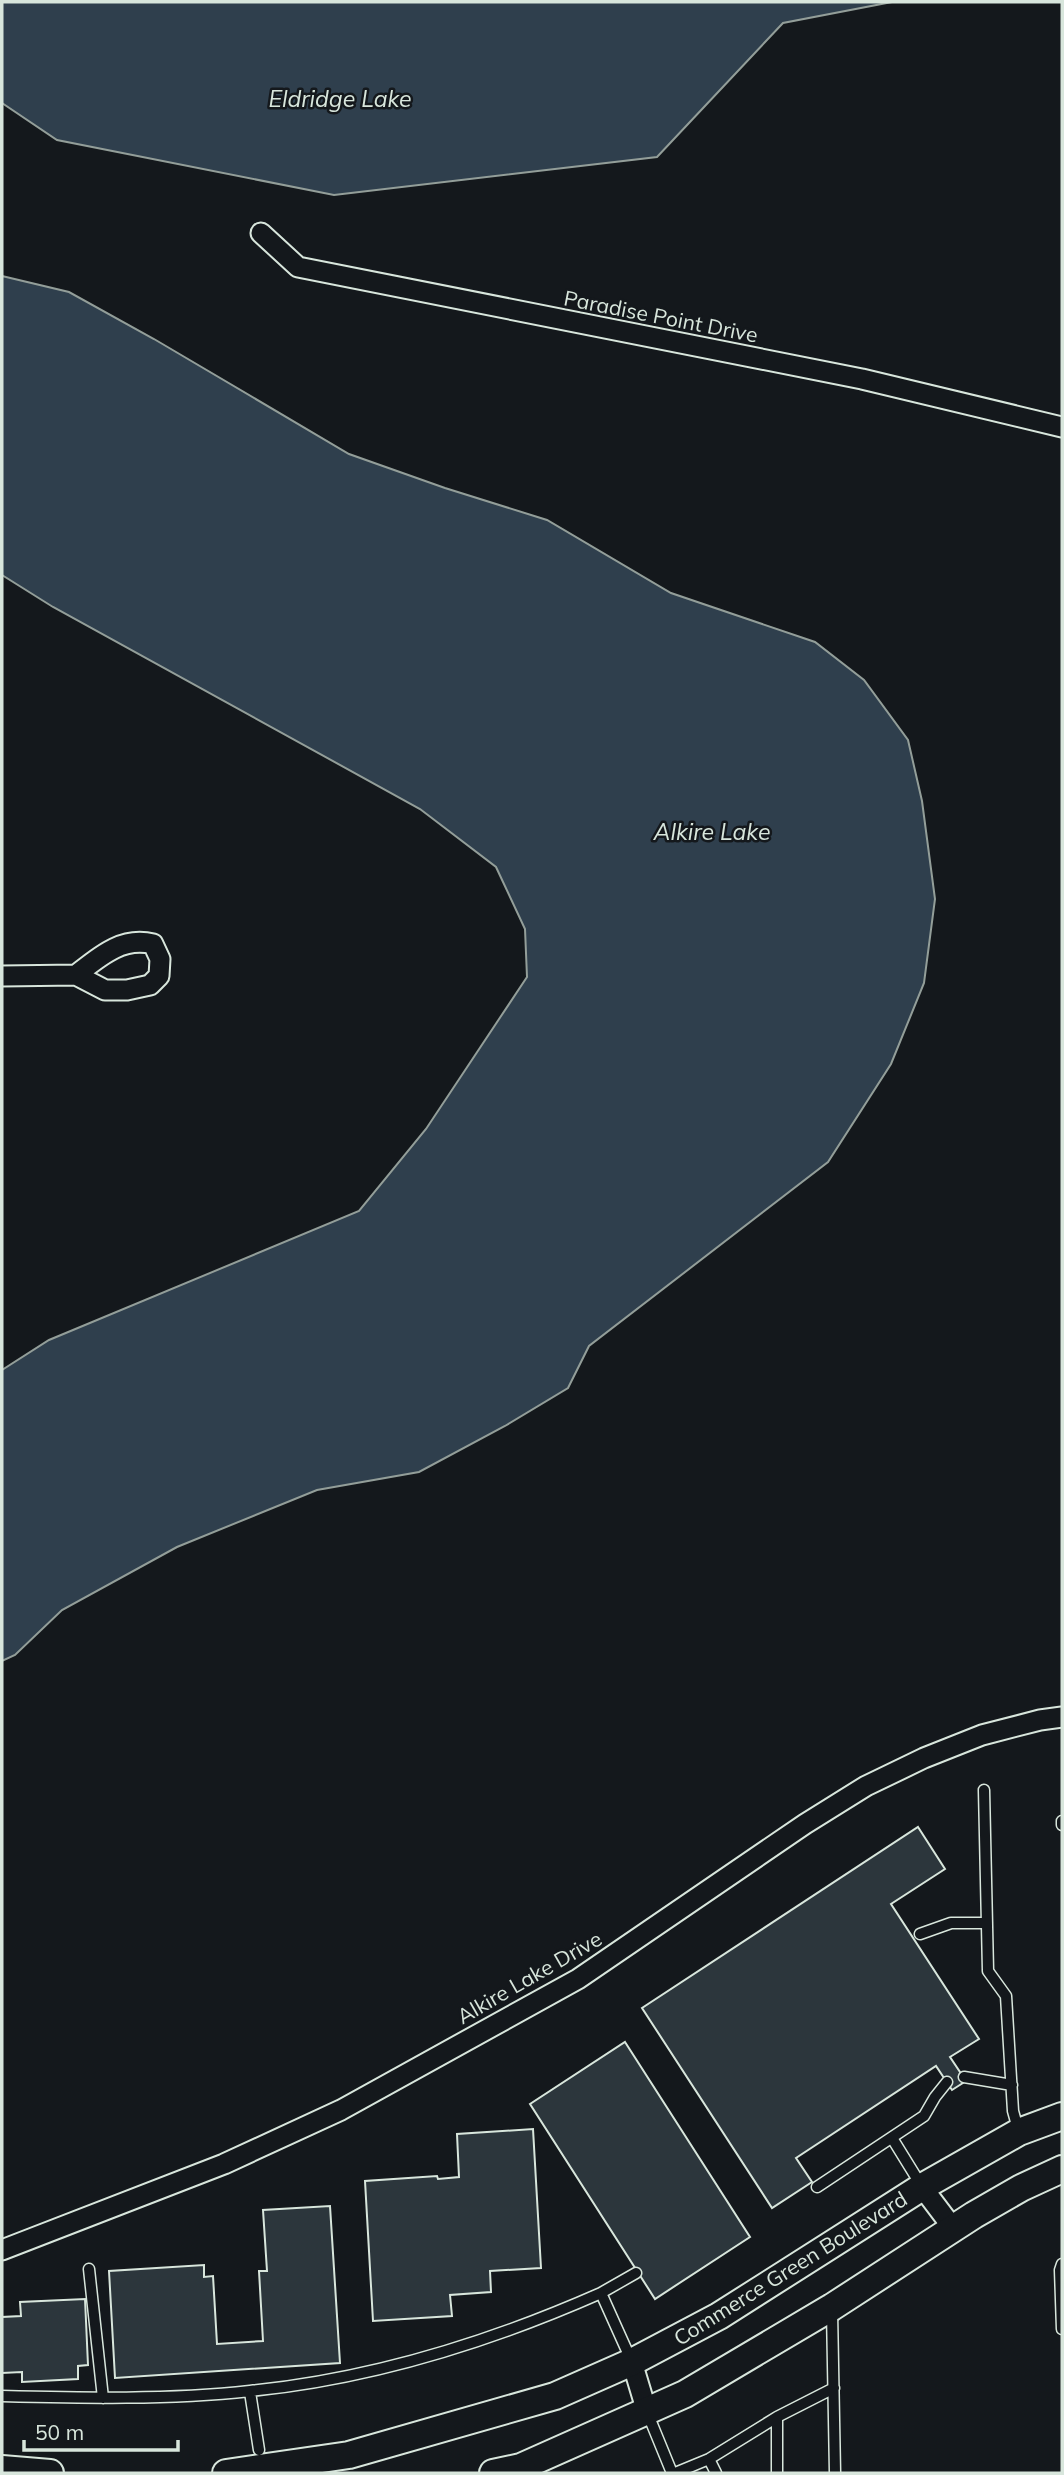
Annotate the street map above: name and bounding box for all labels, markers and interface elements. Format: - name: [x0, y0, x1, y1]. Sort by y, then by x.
- water label: Eldridge Lake: [268, 84, 412, 113]
- street label: Paradise Point Drive: [562, 284, 760, 348]
- water label: Alkire Lake: [653, 817, 770, 846]
- street label: Alkire Lake Drive: [452, 1925, 606, 2029]
- street label: Commerce Green Boulevard: [669, 2185, 911, 2351]
- scale bar: [24, 2408, 178, 2452]
- text: 50 m: [35, 2419, 84, 2445]

